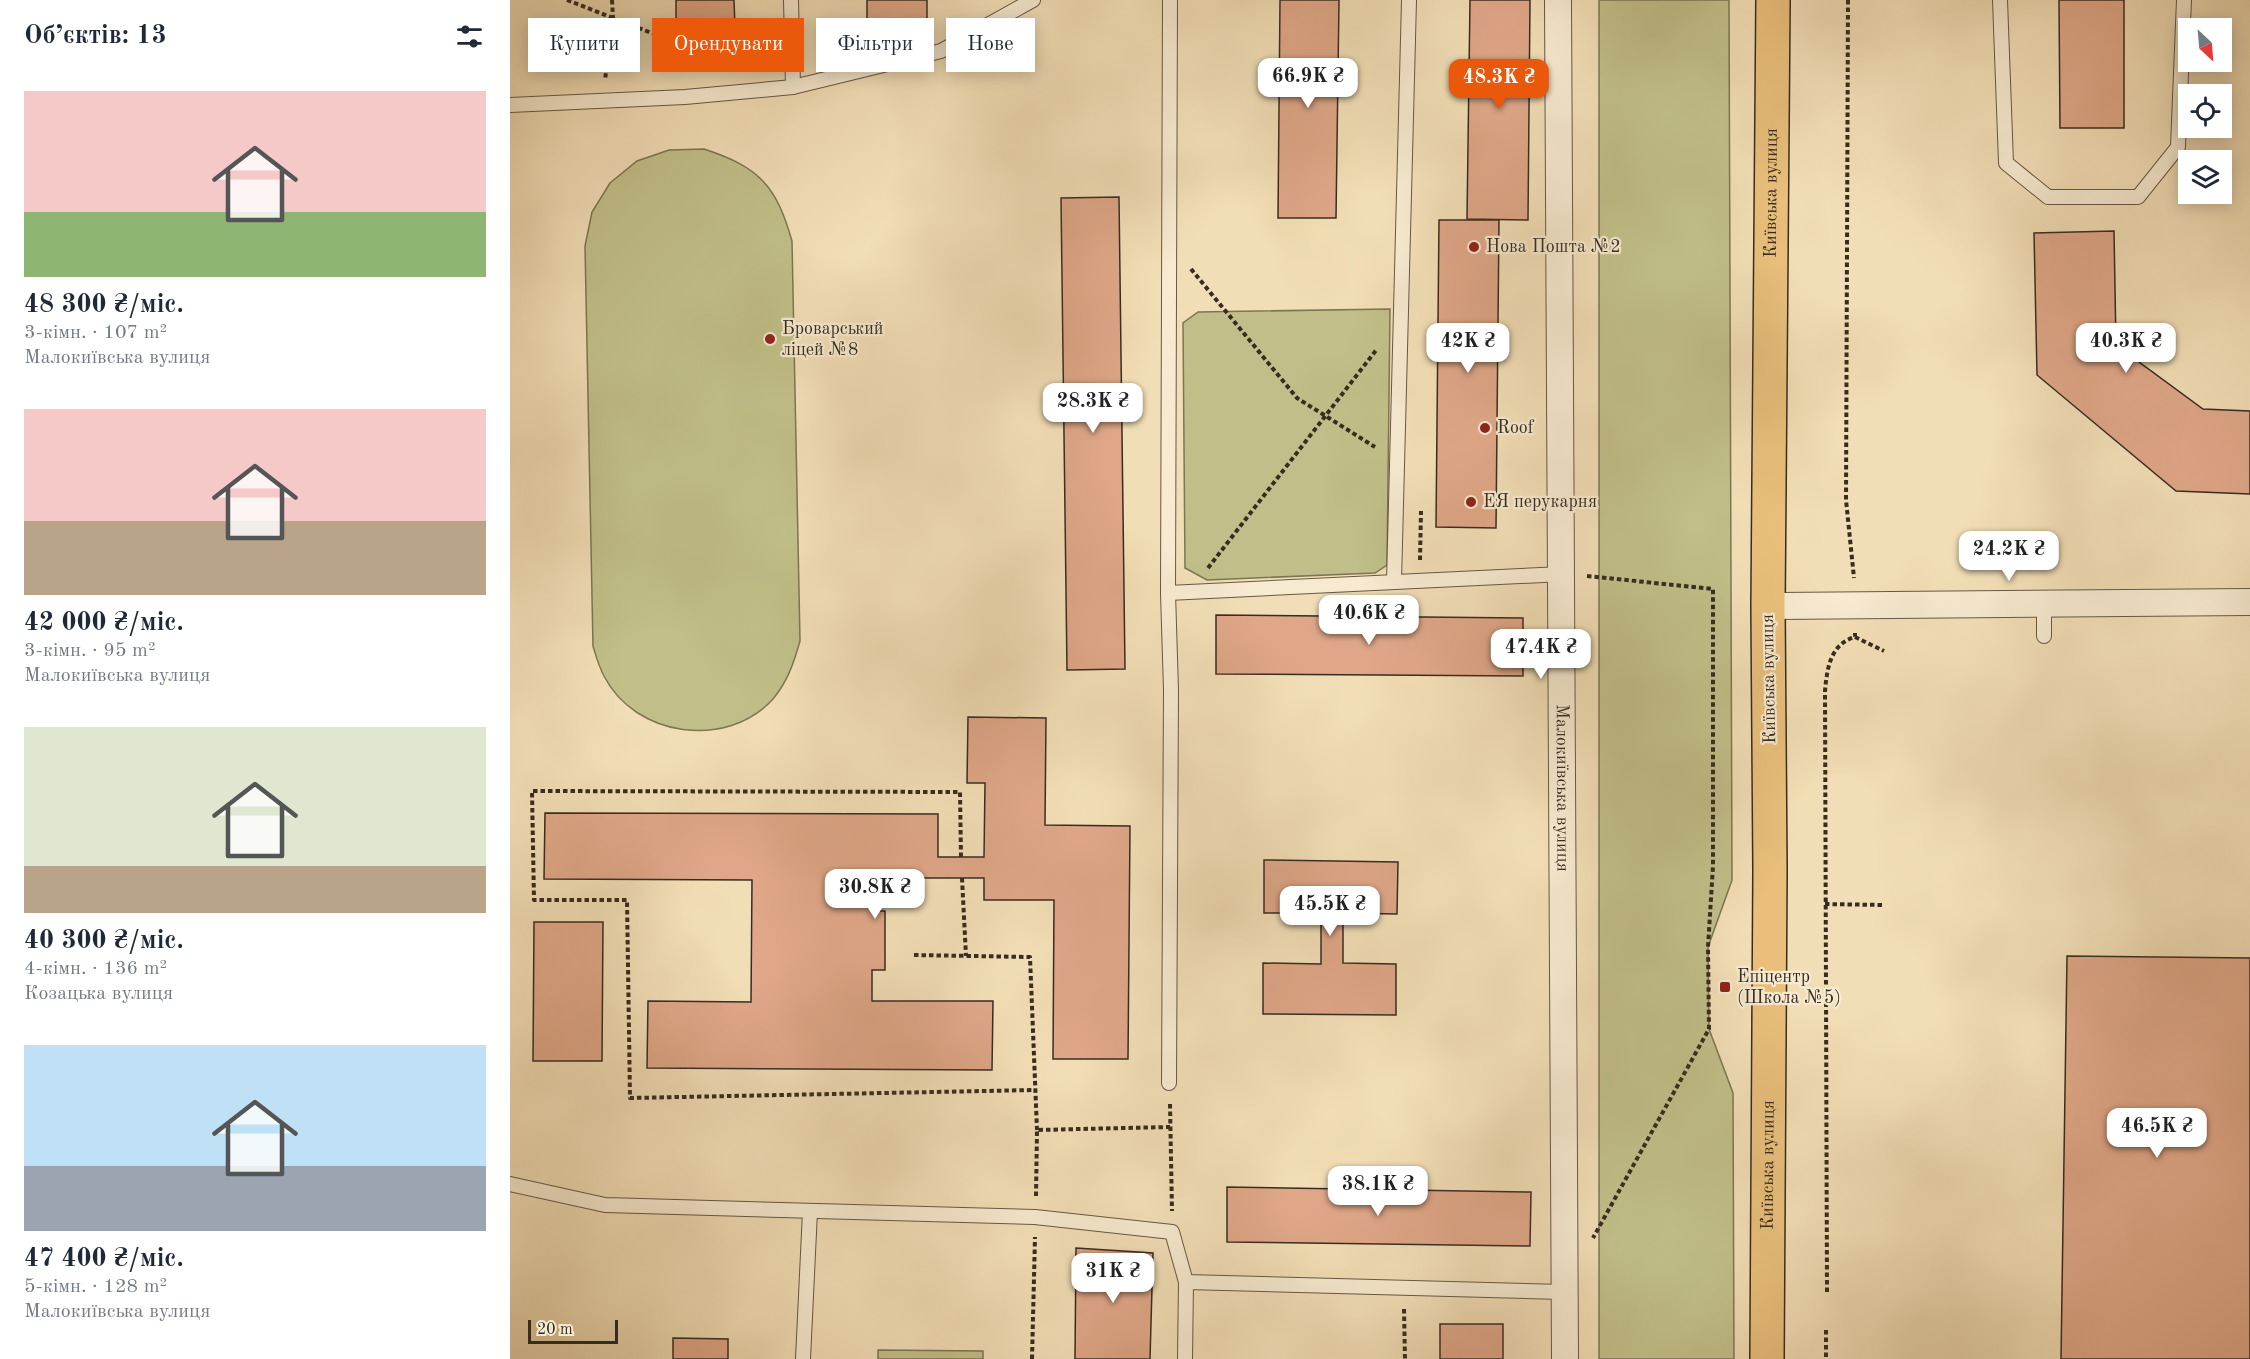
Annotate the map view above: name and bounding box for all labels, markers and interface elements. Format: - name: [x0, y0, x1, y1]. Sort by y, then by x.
- chip: Купити: [528, 18, 640, 72]
- chip: Орендувати: [652, 18, 804, 72]
- chip: Фільтри: [816, 18, 934, 72]
- chip: Нове: [946, 18, 1035, 72]
- north arrow: [2178, 18, 2232, 72]
- map controls: [2178, 18, 2232, 204]
- icon: filters: [453, 20, 486, 53]
- text: Об’єктів: 13: [24, 23, 166, 49]
- pin: 66.9K ₴: [1253, 58, 1363, 109]
- pin: 48.3K ₴: [1444, 59, 1554, 110]
- text: 66.9K ₴: [1272, 67, 1344, 87]
- text: 48.3K ₴: [1463, 68, 1535, 88]
- button: locate: [2178, 84, 2232, 138]
- street label: Київська вулиця: [1762, 128, 1781, 258]
- icon: home: [201, 130, 309, 238]
- button: layers: [2178, 150, 2232, 204]
- place label: Нова Пошта №2: [1486, 238, 1621, 256]
- marker: Нова Пошта №2: [1467, 240, 1481, 254]
- text: 48 300 ₴/міс.: [24, 292, 184, 318]
- place label: Броварський ліцей №8: [782, 320, 884, 359]
- text: 3-кімн. · 107 m²: [24, 323, 167, 343]
- pin: 42K ₴: [1426, 323, 1510, 374]
- pin: 40.3K ₴: [2071, 323, 2181, 374]
- marker: Броварський ліцей №8: [763, 332, 777, 346]
- text: 42K ₴: [1440, 332, 1496, 352]
- text: 40.3K ₴: [2090, 332, 2162, 352]
- text: Малокиївська вулиця: [24, 348, 210, 368]
- pin: 28.3K ₴: [1038, 383, 1148, 434]
- text: 28.3K ₴: [1057, 392, 1129, 412]
- place label: Roof: [1497, 419, 1535, 437]
- marker: Roof: [1478, 421, 1492, 435]
- icon: home: [201, 448, 309, 556]
- place label: ЕЯ перукарня: [1483, 493, 1597, 511]
- marker: ЕЯ перукарня: [1464, 495, 1478, 509]
- pin: 24.2K ₴: [1954, 531, 2064, 582]
- text: 24.2K ₴: [1973, 540, 2045, 560]
- pin: 40.6K ₴: [1314, 595, 1424, 646]
- text: 40.6K ₴: [1333, 604, 1405, 624]
- text: 42 000 ₴/міс.: [24, 610, 184, 636]
- street label: Київська вулиця: [1759, 614, 1779, 744]
- pin: 47.4K ₴: [1486, 629, 1596, 680]
- text: 47.4K ₴: [1505, 638, 1577, 658]
- text: 3-кімн. · 95 m²: [24, 641, 156, 661]
- text: Малокиївська вулиця: [24, 666, 210, 686]
- street label: Малокиївська вулиця: [1553, 704, 1571, 872]
- icon: home: [201, 766, 309, 874]
- pin: 30.8K ₴: [820, 869, 930, 920]
- text: 30.8K ₴: [839, 878, 911, 898]
- pin: 45.5K ₴: [1275, 886, 1385, 937]
- text: 45.5K ₴: [1294, 895, 1366, 915]
- text: 40 300 ₴/міс.: [24, 928, 184, 954]
- text: 4-кімн. · 136 m²: [24, 959, 167, 979]
- place label: Епіцентр (Школа №5): [1737, 968, 1841, 1007]
- marker: Епіцентр (Школа №5): [1718, 980, 1732, 994]
- text: Козацька вулиця: [24, 984, 173, 1004]
- icon: home: [201, 1084, 309, 1192]
- street label: Київська вулиця: [1759, 1100, 1778, 1230]
- pin: 46.5K ₴: [2102, 1108, 2212, 1159]
- text: 46.5K ₴: [2121, 1117, 2193, 1137]
- pin: 38.1K ₴: [1323, 1166, 1433, 1217]
- text: 38.1K ₴: [1342, 1175, 1414, 1195]
- text: 47 400 ₴/міс.: [24, 1246, 184, 1272]
- pin: 31K ₴: [1071, 1253, 1155, 1304]
- text: 31K ₴: [1085, 1262, 1141, 1282]
- text: 5-кімн. · 128 m²: [24, 1277, 167, 1297]
- text: Малокиївська вулиця: [24, 1302, 210, 1322]
- scale bar: [528, 1317, 618, 1344]
- text: 20 m: [537, 1322, 573, 1338]

